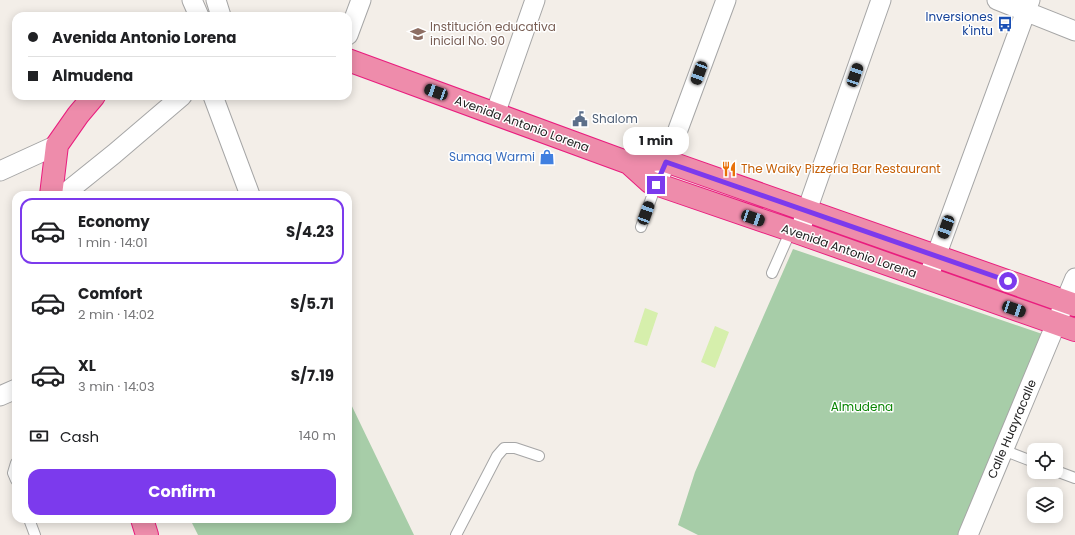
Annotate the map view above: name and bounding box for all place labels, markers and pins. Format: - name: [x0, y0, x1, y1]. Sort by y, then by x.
- place label: Inversiones k'intu: [925, 8, 993, 39]
- bus stop icon: Inversiones k'intu: [996, 15, 1014, 33]
- place label: Institución educativa inicial No. 90: [430, 18, 556, 49]
- school or university icon: Institución educativa inicial No. 90: [409, 25, 427, 43]
- public building icon: Shalom: [571, 110, 589, 128]
- place label: Shalom: [592, 110, 638, 127]
- place label: Sumaq Warmi: [449, 148, 535, 165]
- shop icon: Sumaq Warmi: [538, 148, 556, 166]
- restaurant icon: The Waiky Pizzeria Bar Restaurant: [720, 160, 738, 178]
- place label: The Waiky Pizzeria Bar Restaurant: [741, 160, 941, 177]

